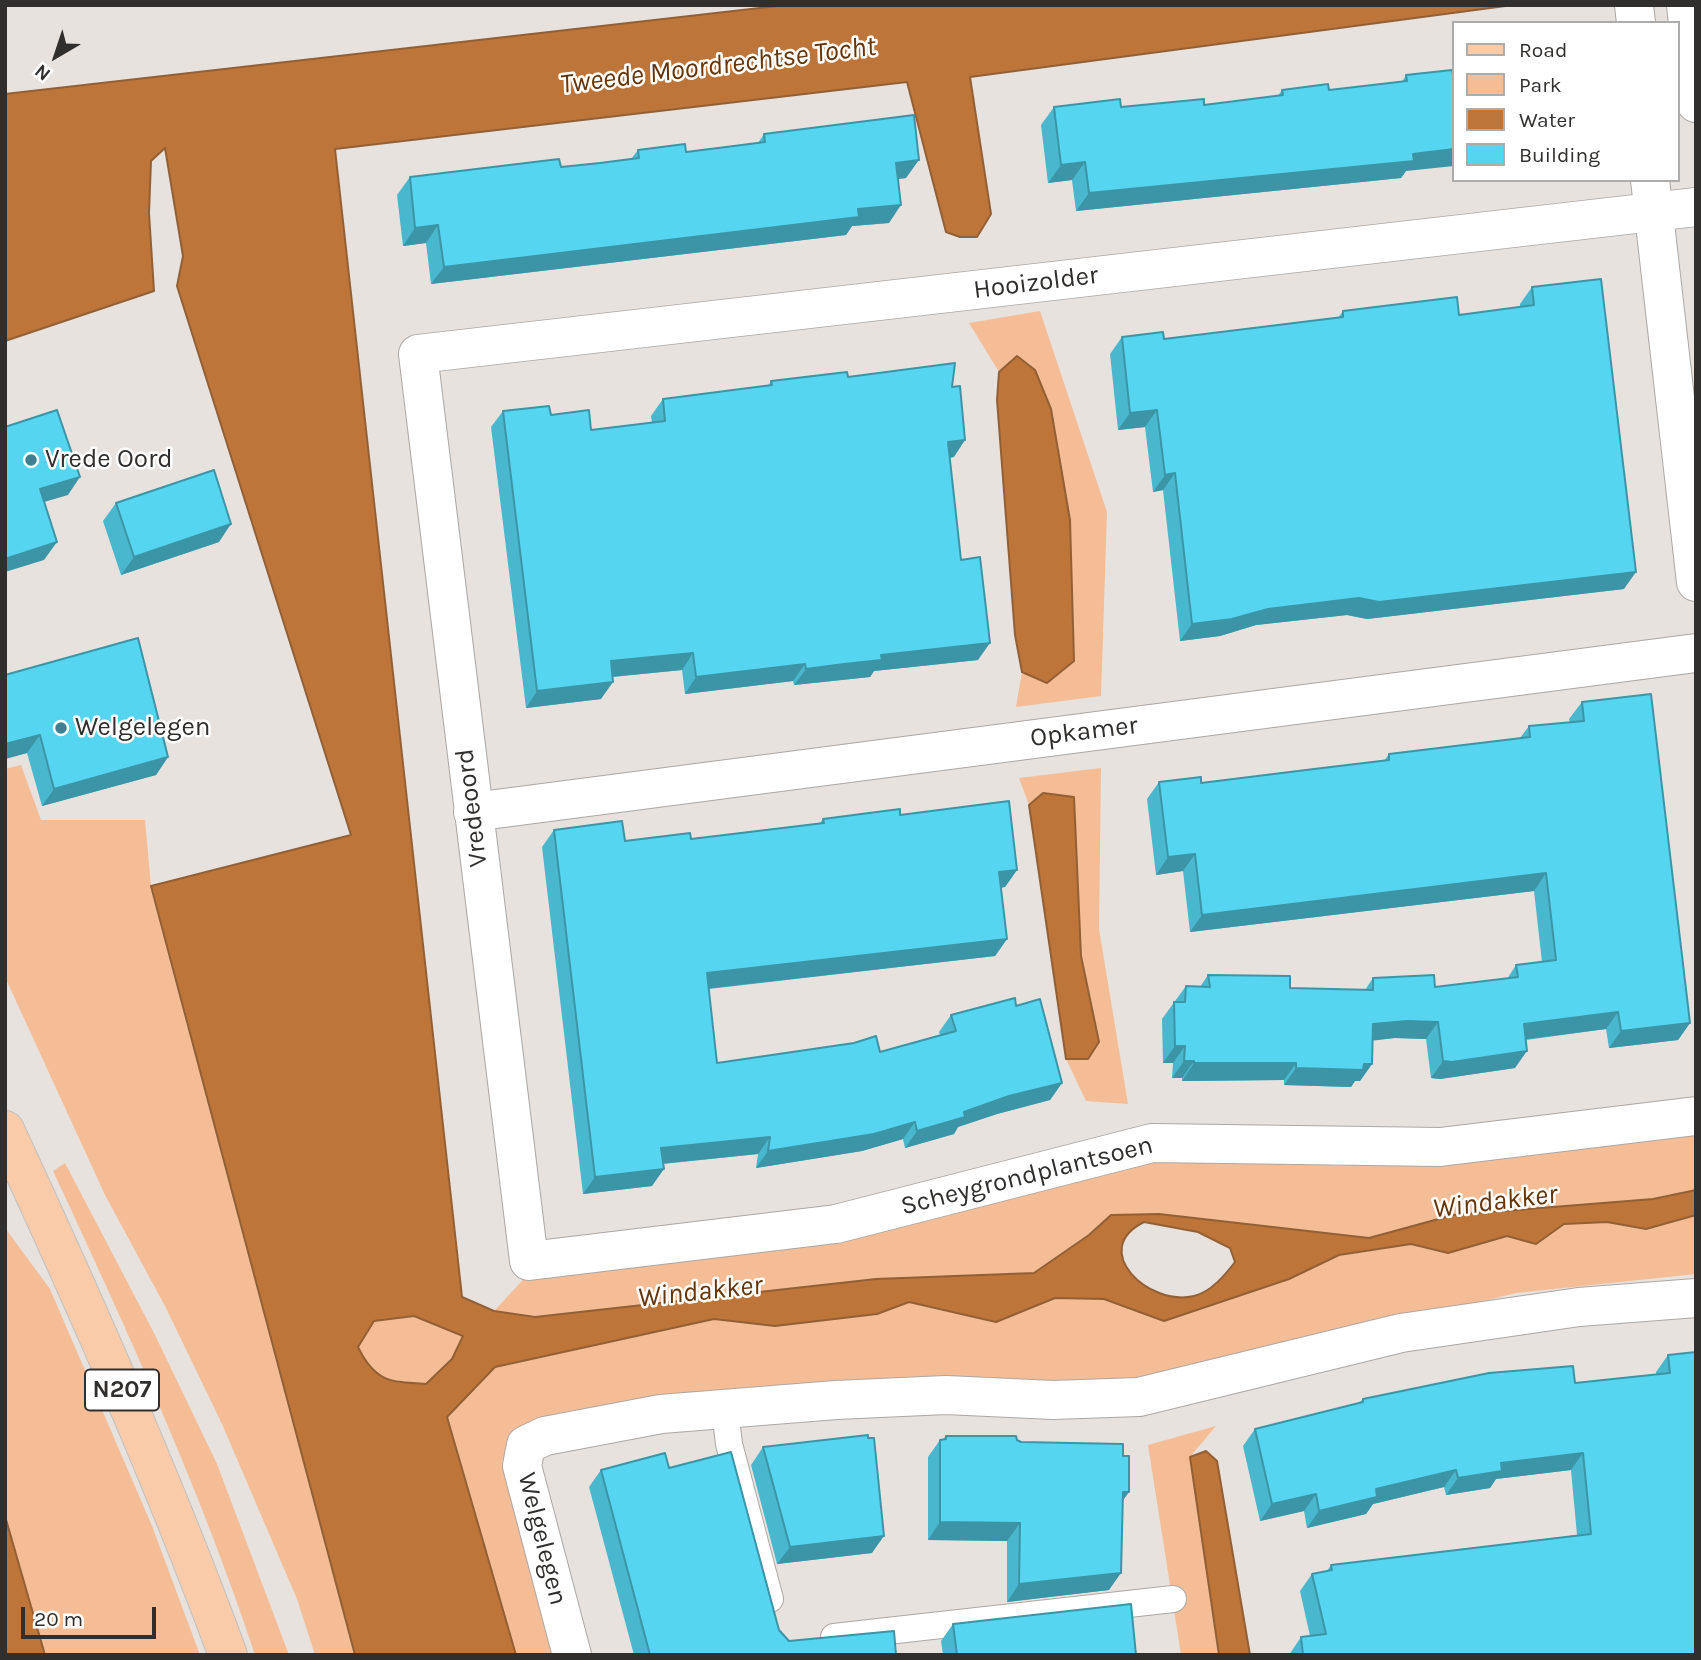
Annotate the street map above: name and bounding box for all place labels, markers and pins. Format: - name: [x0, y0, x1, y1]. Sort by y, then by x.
- place label: Vrede Oord: [45, 444, 173, 476]
- marker: Vrede Oord: [23, 452, 39, 468]
- place label: Welgelegen: [75, 712, 210, 744]
- marker: Welgelegen: [53, 720, 69, 736]

